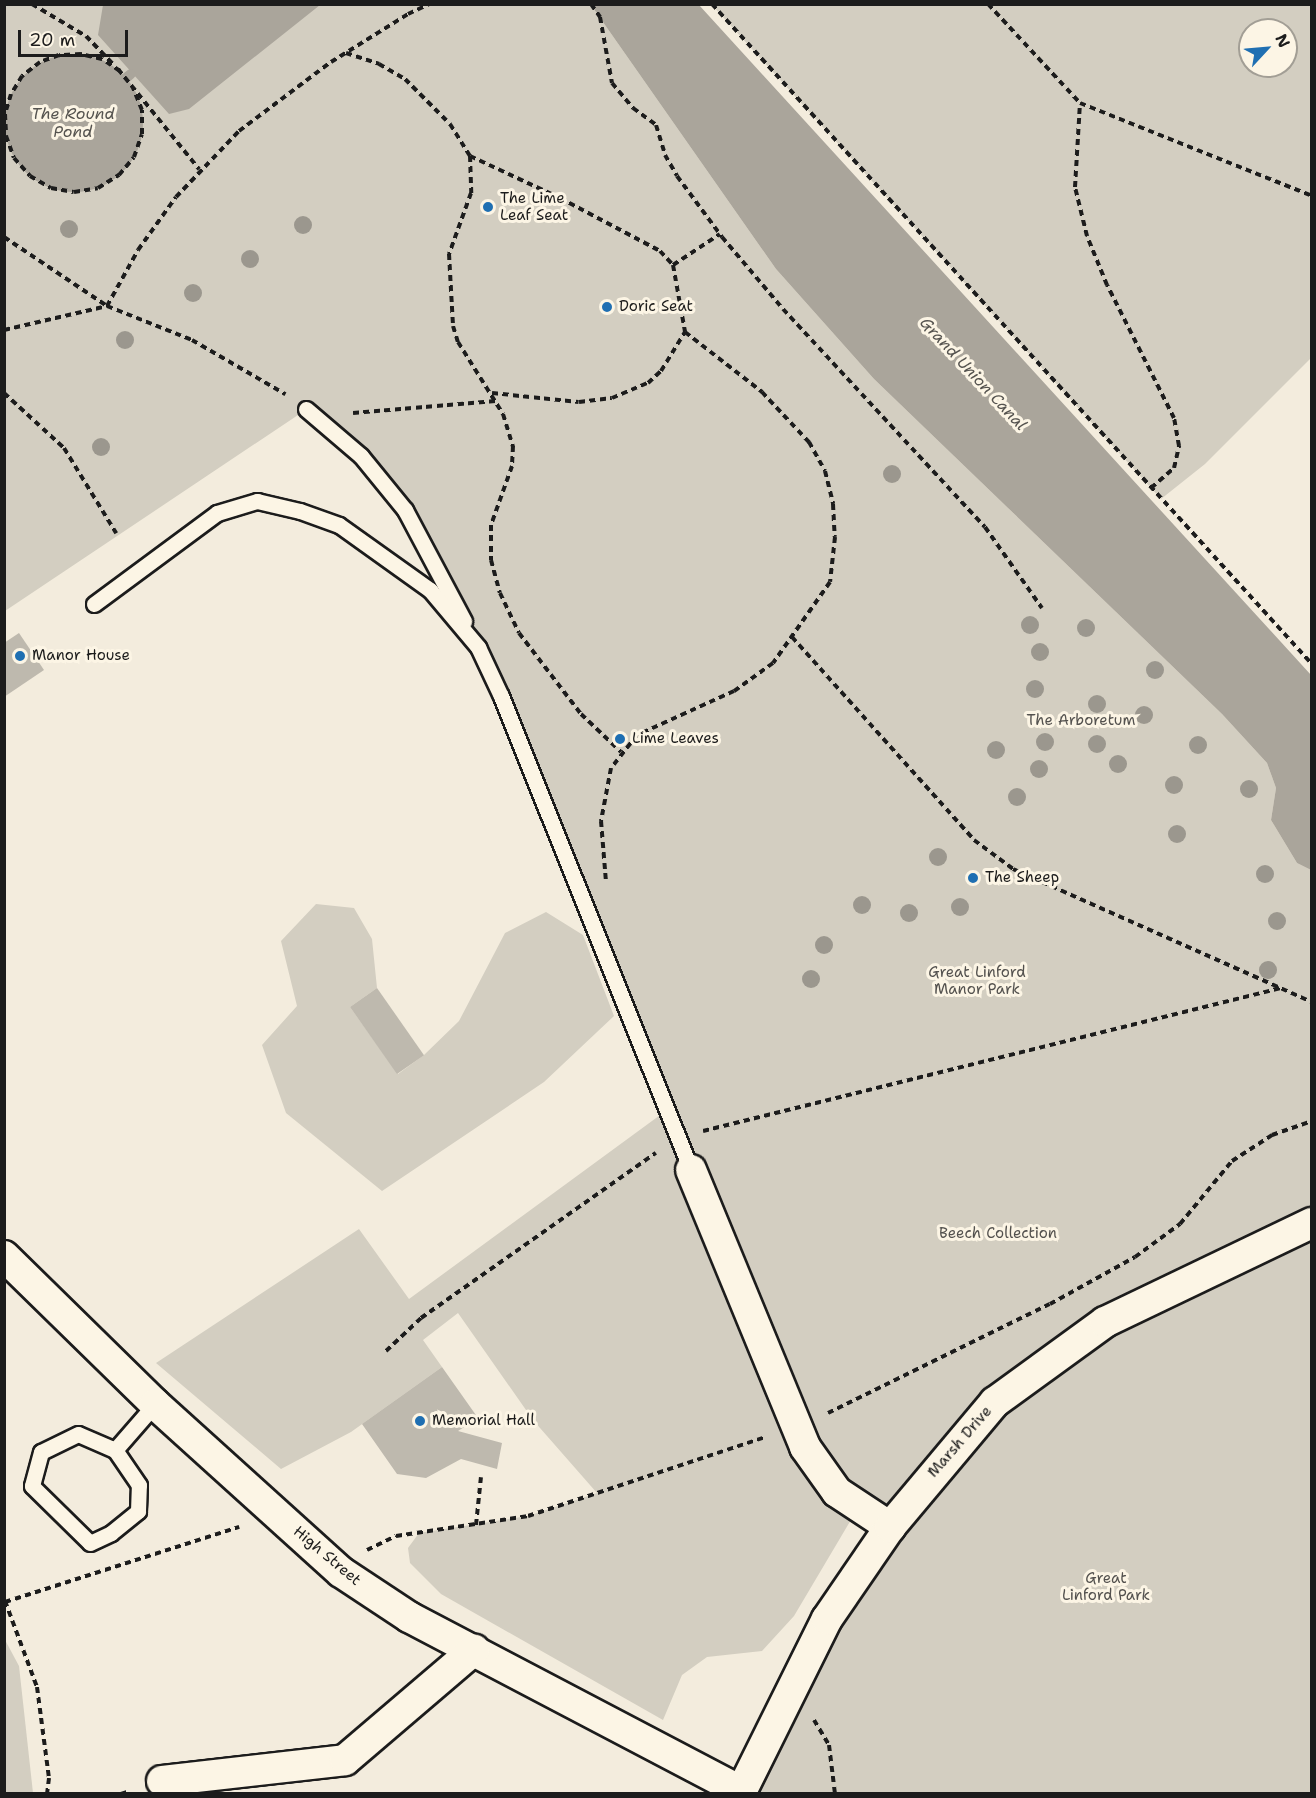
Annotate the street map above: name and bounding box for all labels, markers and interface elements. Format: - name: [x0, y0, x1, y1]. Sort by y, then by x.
- scale bar: [21, 18, 130, 56]
- north arrow: [1238, 18, 1298, 78]
- text: 20 m: [29, 28, 75, 52]
- text: N: [1271, 30, 1295, 51]
- water label: The Round Pond: [31, 104, 115, 142]
- place label: The Lime Leaf Seat: [500, 189, 568, 224]
- marker: The Lime Leaf Seat: [481, 200, 495, 214]
- place label: Doric Seat: [619, 298, 693, 316]
- marker: Doric Seat: [600, 300, 614, 314]
- water label: Grand Union Canal: [916, 313, 1030, 435]
- place label: Manor House: [32, 647, 130, 665]
- marker: Manor House: [13, 649, 27, 663]
- park label: The Arboretum: [1027, 712, 1135, 730]
- place label: Lime Leaves: [632, 730, 719, 748]
- marker: Lime Leaves: [613, 732, 627, 746]
- place label: The Sheep: [985, 869, 1059, 887]
- marker: The Sheep: [966, 871, 980, 885]
- park label: Great Linford Manor Park: [928, 963, 1026, 998]
- park label: Beech Collection: [939, 1225, 1057, 1243]
- street label: Marsh Drive: [924, 1403, 996, 1481]
- place label: Memorial Hall: [432, 1412, 535, 1430]
- marker: Memorial Hall: [413, 1414, 427, 1428]
- street label: High Street: [290, 1523, 364, 1589]
- park label: Great Linford Park: [1062, 1569, 1150, 1604]

